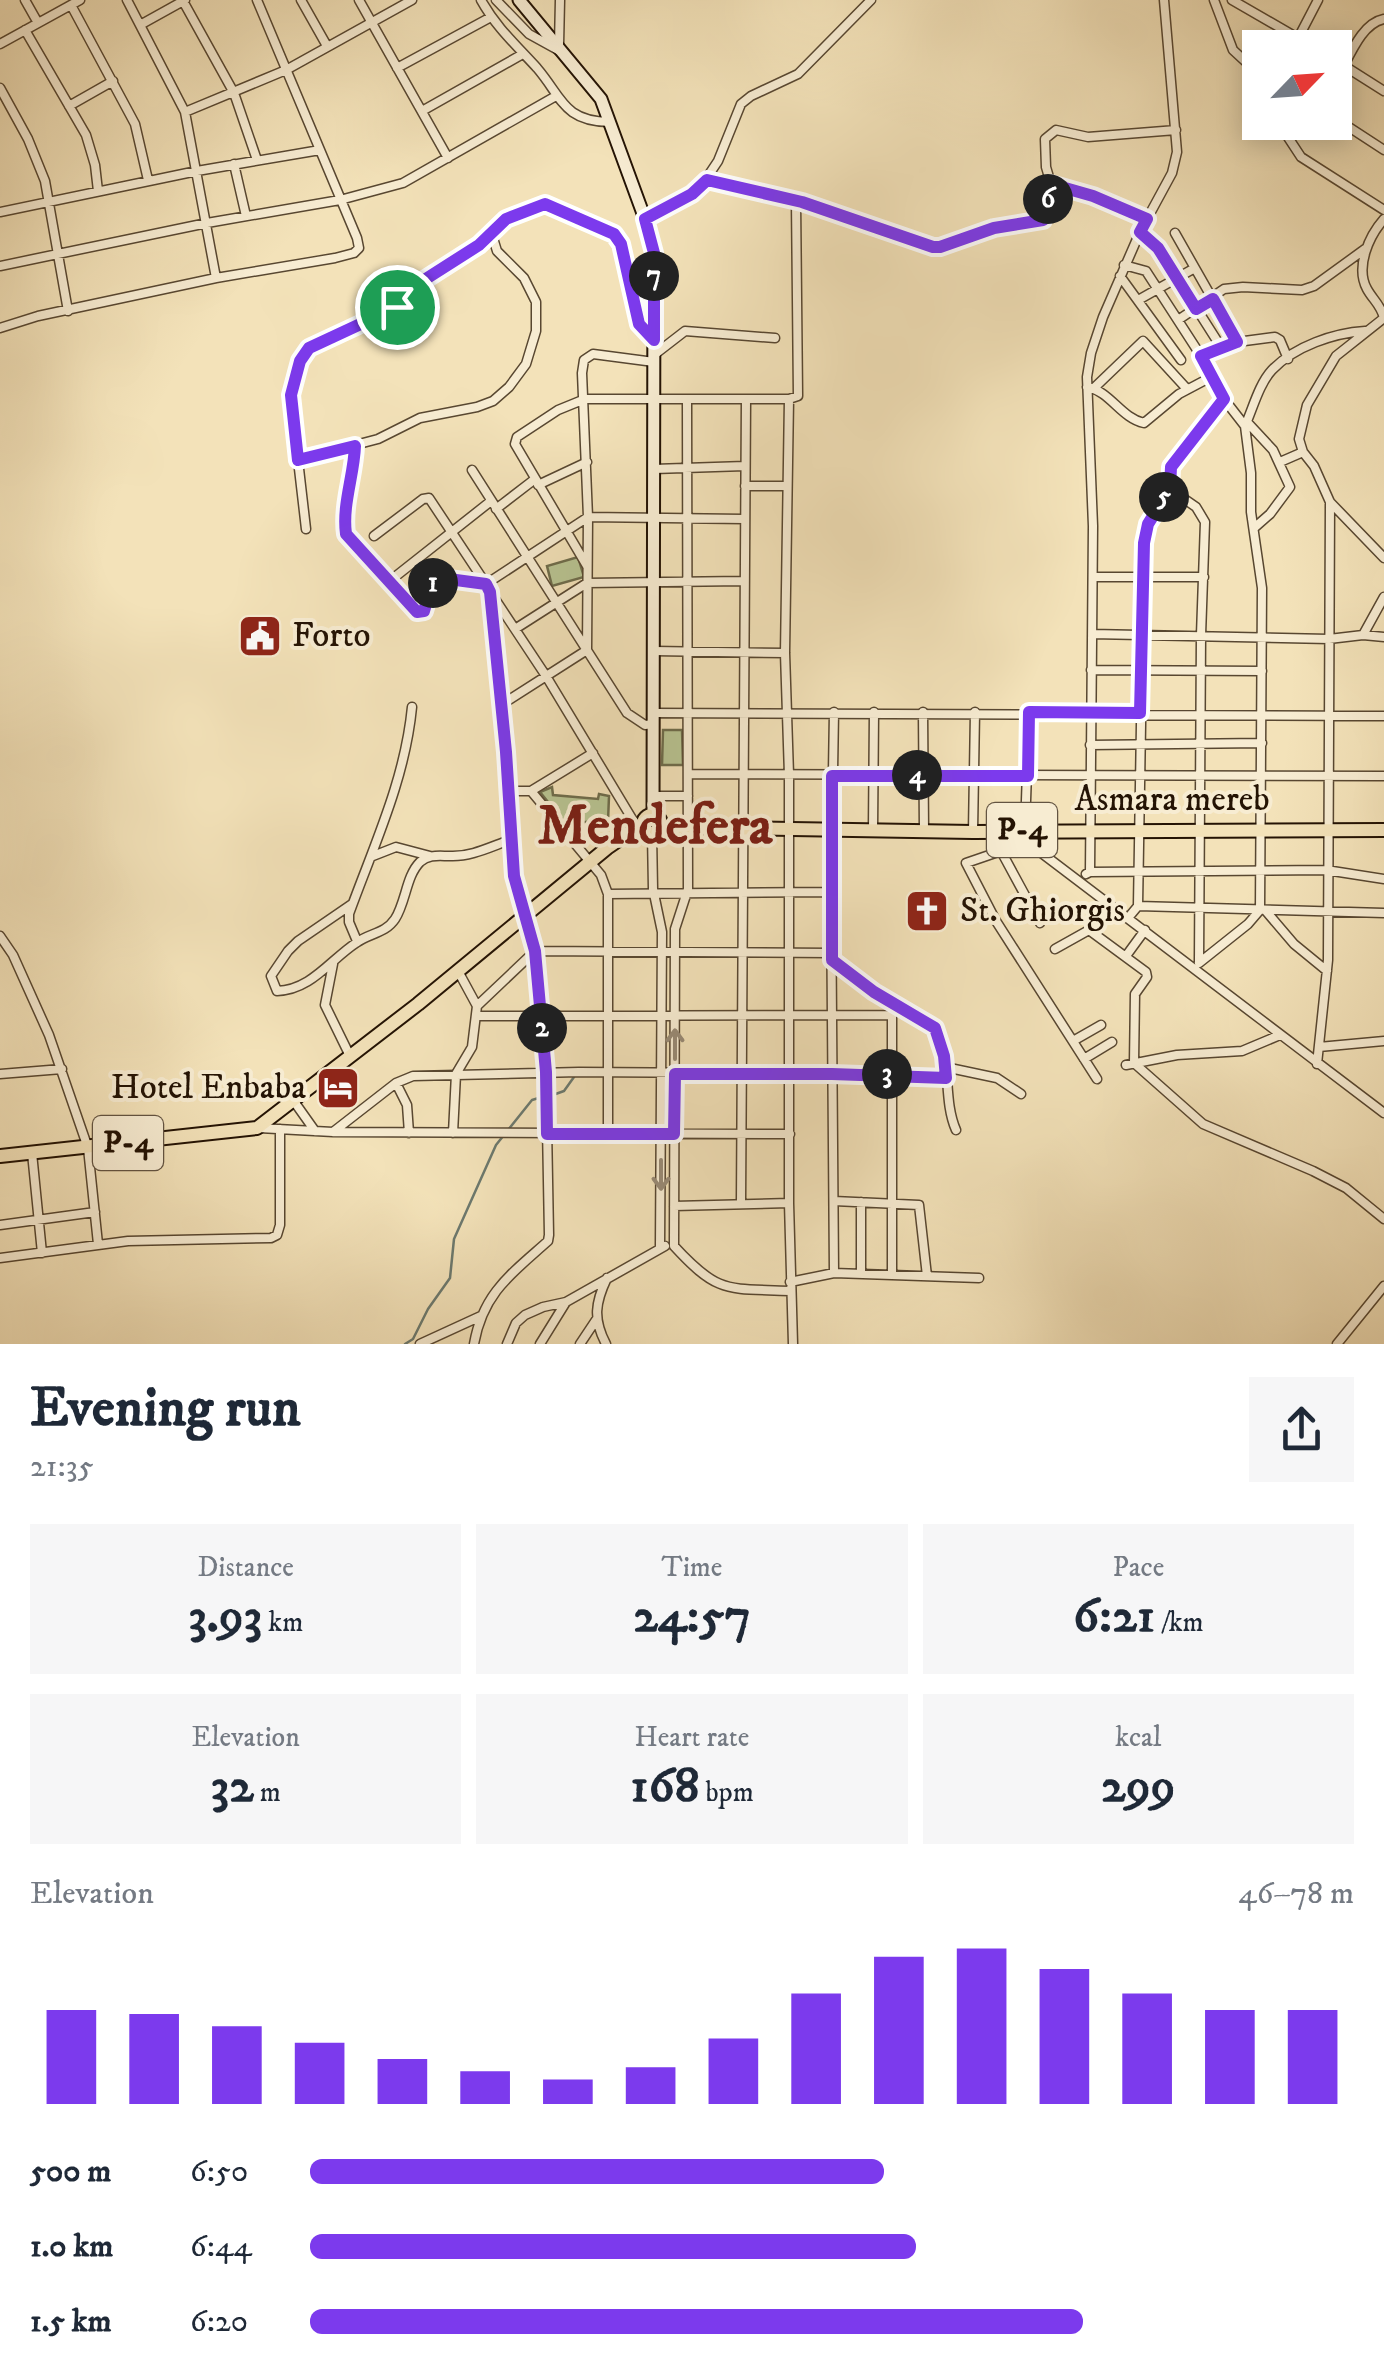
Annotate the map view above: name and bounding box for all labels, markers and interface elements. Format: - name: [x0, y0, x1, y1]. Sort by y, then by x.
- north arrow: [1242, 30, 1352, 140]
- map controls: [1242, 30, 1352, 140]
- pin: 6: [1023, 174, 1073, 224]
- text: 6: [1041, 181, 1055, 216]
- pin: 7: [629, 251, 679, 301]
- text: 7: [647, 258, 661, 293]
- pin: [355, 265, 440, 350]
- icon: arrive: [370, 280, 425, 335]
- pin: 5: [1139, 472, 1189, 522]
- text: 5: [1157, 479, 1171, 514]
- pin: 1: [408, 558, 458, 608]
- text: 1: [428, 565, 438, 600]
- public building icon: Forto: [237, 613, 283, 659]
- place label: Forto: [292, 614, 370, 658]
- pin: 4: [892, 750, 942, 800]
- text: 4: [909, 757, 925, 792]
- street label: Asmara mereb: [1074, 778, 1270, 822]
- district label: Mendefera: [538, 793, 773, 862]
- road number: P-4: [987, 803, 1057, 857]
- church icon: St. Ghiorgis: [904, 888, 950, 934]
- place label: St. Ghiorgis: [960, 889, 1125, 933]
- pin: 2: [517, 1003, 567, 1053]
- text: 2: [535, 1010, 549, 1045]
- one-way arrow: [666, 1028, 684, 1060]
- pin: 3: [862, 1049, 912, 1099]
- text: 3: [882, 1056, 892, 1091]
- hotel icon: Hotel Enbaba: [315, 1065, 361, 1111]
- place label: Hotel Enbaba: [111, 1066, 306, 1110]
- road number: P-4: [93, 1116, 163, 1170]
- one-way arrow: [652, 1158, 670, 1191]
- text: Evening run: [30, 1375, 301, 1444]
- button: share: [1249, 1377, 1354, 1482]
- text: 21:35: [30, 1447, 94, 1487]
- text: Distance: [197, 1550, 294, 1585]
- text: Time: [662, 1550, 722, 1585]
- text: Pace: [1112, 1550, 1164, 1585]
- text: 3.93: [188, 1585, 262, 1648]
- text: 24:57: [633, 1585, 751, 1648]
- text: 6:21: [1073, 1585, 1155, 1648]
- text: km: [262, 1605, 303, 1640]
- text: /km: [1155, 1605, 1204, 1640]
- text: Elevation: [191, 1720, 300, 1755]
- text: Heart rate: [635, 1720, 749, 1755]
- text: kcal: [1115, 1720, 1161, 1755]
- text: 32: [211, 1755, 254, 1818]
- text: 168: [630, 1755, 699, 1818]
- text: 299: [1101, 1755, 1176, 1818]
- text: m: [254, 1775, 281, 1810]
- text: bpm: [699, 1775, 754, 1810]
- text: Elevation: [30, 1874, 154, 1914]
- text: 46–78 m: [1238, 1874, 1354, 1914]
- text: 500 m: [30, 2152, 111, 2192]
- text: 6:50: [190, 2152, 248, 2192]
- text: 1.0 km: [30, 2227, 113, 2267]
- text: 6:44: [190, 2227, 252, 2267]
- text: 1.5 km: [30, 2302, 112, 2342]
- text: 6:20: [190, 2302, 248, 2342]

